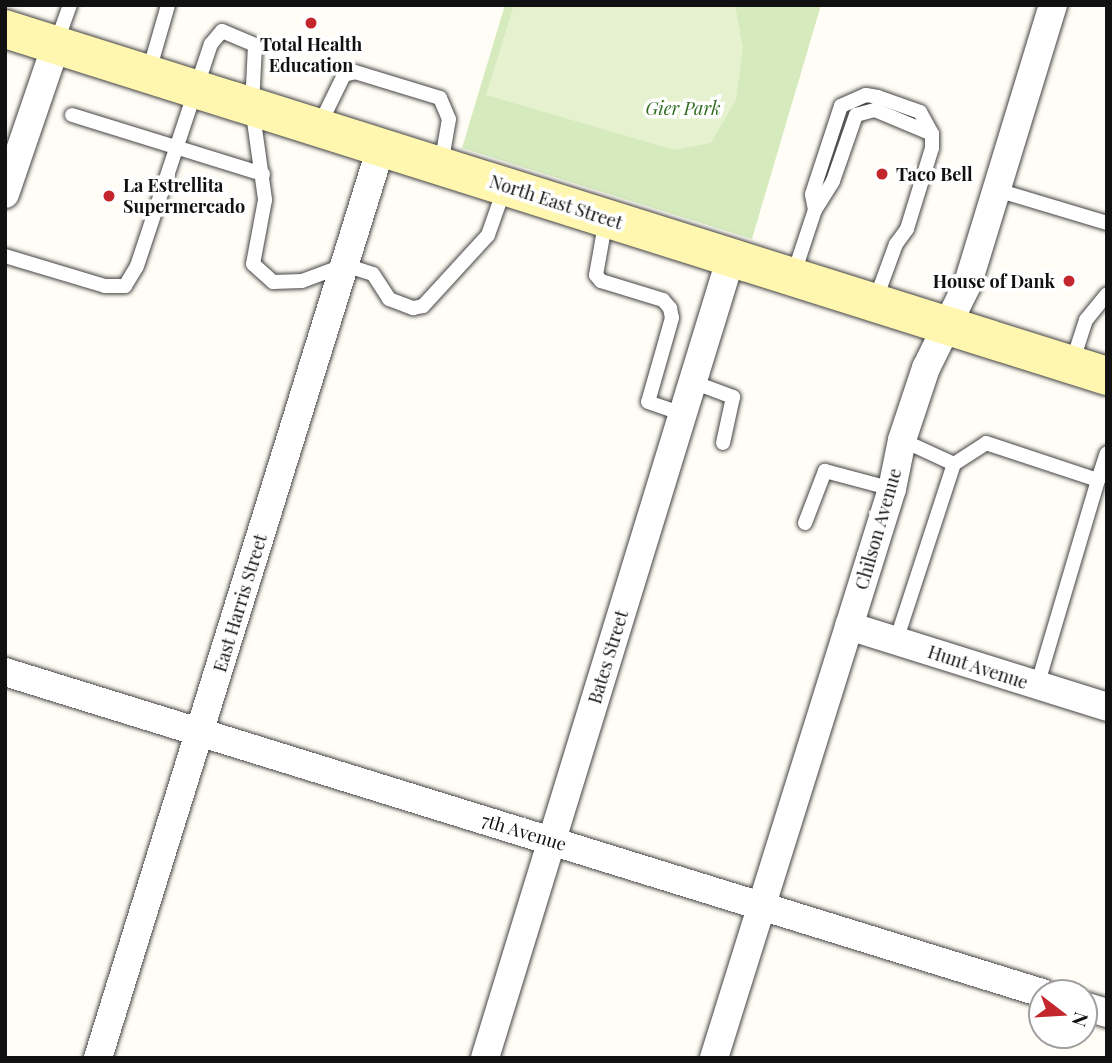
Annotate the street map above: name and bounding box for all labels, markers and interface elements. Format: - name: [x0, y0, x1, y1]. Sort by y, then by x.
- marker: Total Health Education: [303, 15, 319, 31]
- place label: Total Health Education: [260, 34, 362, 76]
- park label: Gier Park: [646, 97, 720, 119]
- place label: Taco Bell: [896, 163, 973, 185]
- marker: Taco Bell: [874, 166, 890, 182]
- street label: North East Street: [487, 170, 625, 234]
- place label: La Estrellita Supermercado: [123, 175, 245, 218]
- marker: La Estrellita Supermercado: [101, 188, 117, 204]
- place label: House of Dank: [933, 270, 1055, 292]
- marker: House of Dank: [1061, 273, 1077, 289]
- street label: Chilson Avenue: [850, 465, 906, 593]
- street label: East Harris Street: [209, 531, 271, 675]
- street label: Bates Street: [584, 608, 632, 706]
- street label: Hunt Avenue: [925, 641, 1031, 693]
- street label: 7th Avenue: [479, 809, 569, 855]
- north arrow: [1028, 979, 1098, 1049]
- text: N: [1067, 1009, 1096, 1030]

